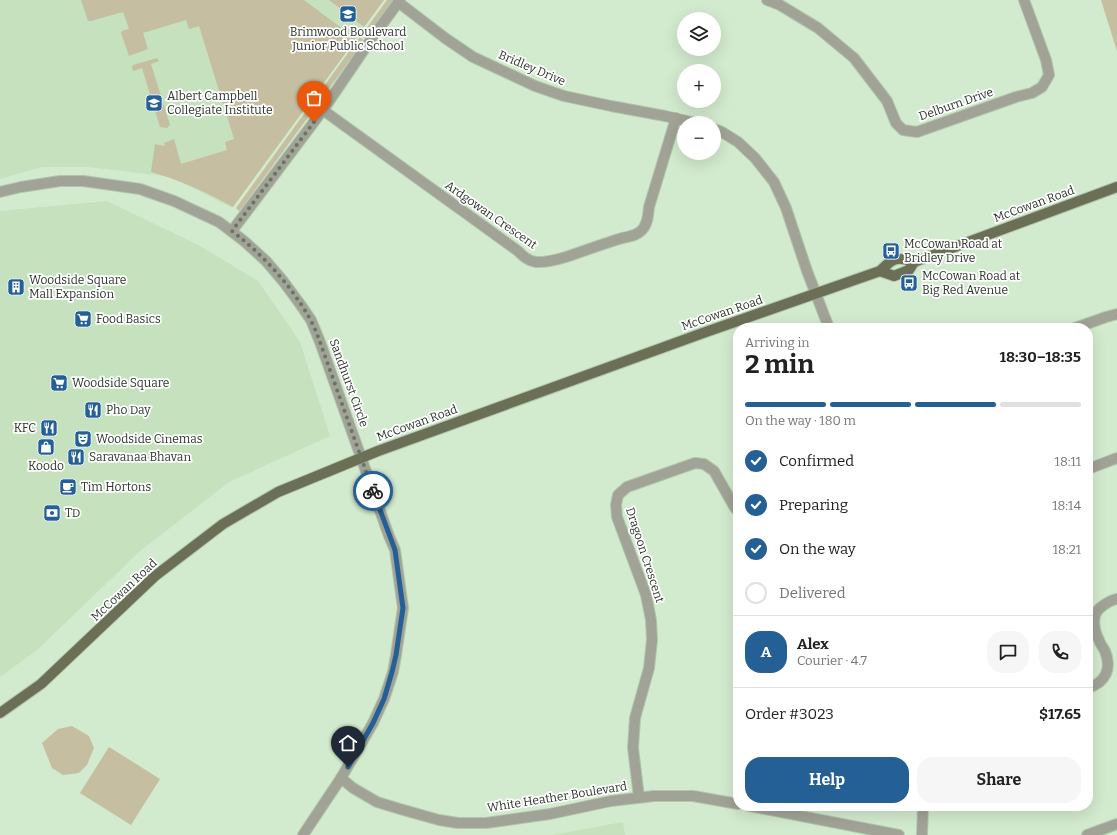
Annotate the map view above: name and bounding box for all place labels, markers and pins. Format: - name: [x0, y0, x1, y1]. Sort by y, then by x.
- school or university icon: Brimwood Boulevard Junior Public School: [338, 4, 358, 24]
- place label: Brimwood Boulevard Junior Public School: [290, 25, 406, 53]
- pin: [297, 81, 331, 122]
- place label: Albert Campbell Collegiate Institute: [167, 89, 272, 117]
- school or university icon: Albert Campbell Collegiate Institute: [144, 93, 164, 113]
- place label: McCowan Road at Bridley Drive: [904, 237, 1003, 265]
- bus stop icon: McCowan Road at Bridley Drive: [881, 241, 901, 261]
- place label: McCowan Road at Big Red Avenue: [922, 269, 1021, 297]
- place label: Woodside Square Mall Expansion: [29, 273, 126, 301]
- bus stop icon: McCowan Road at Big Red Avenue: [899, 273, 919, 293]
- building icon: Woodside Square Mall Expansion: [6, 277, 26, 297]
- supermarket icon: Food Basics: [73, 309, 93, 329]
- place label: Food Basics: [96, 312, 161, 326]
- supermarket icon: Woodside Square: [49, 373, 69, 393]
- place label: Woodside Square: [72, 376, 169, 390]
- restaurant icon: Pho Day: [83, 400, 103, 420]
- place label: Pho Day: [106, 403, 151, 417]
- restaurant icon: KFC: [39, 418, 59, 438]
- place label: KFC: [14, 421, 36, 435]
- theatre icon: Woodside Cinemas: [73, 429, 93, 449]
- place label: Woodside Cinemas: [96, 432, 203, 446]
- shop icon: Koodo: [36, 437, 56, 457]
- restaurant icon: Saravanaa Bhavan: [66, 447, 86, 467]
- place label: Saravanaa Bhavan: [89, 450, 191, 464]
- place label: Koodo: [28, 459, 64, 473]
- cafe icon: Tim Hortons: [58, 477, 78, 497]
- place label: Tim Hortons: [81, 480, 151, 494]
- bank icon: TD: [42, 503, 62, 523]
- place label: TD: [65, 506, 80, 520]
- pin: [331, 726, 365, 767]

